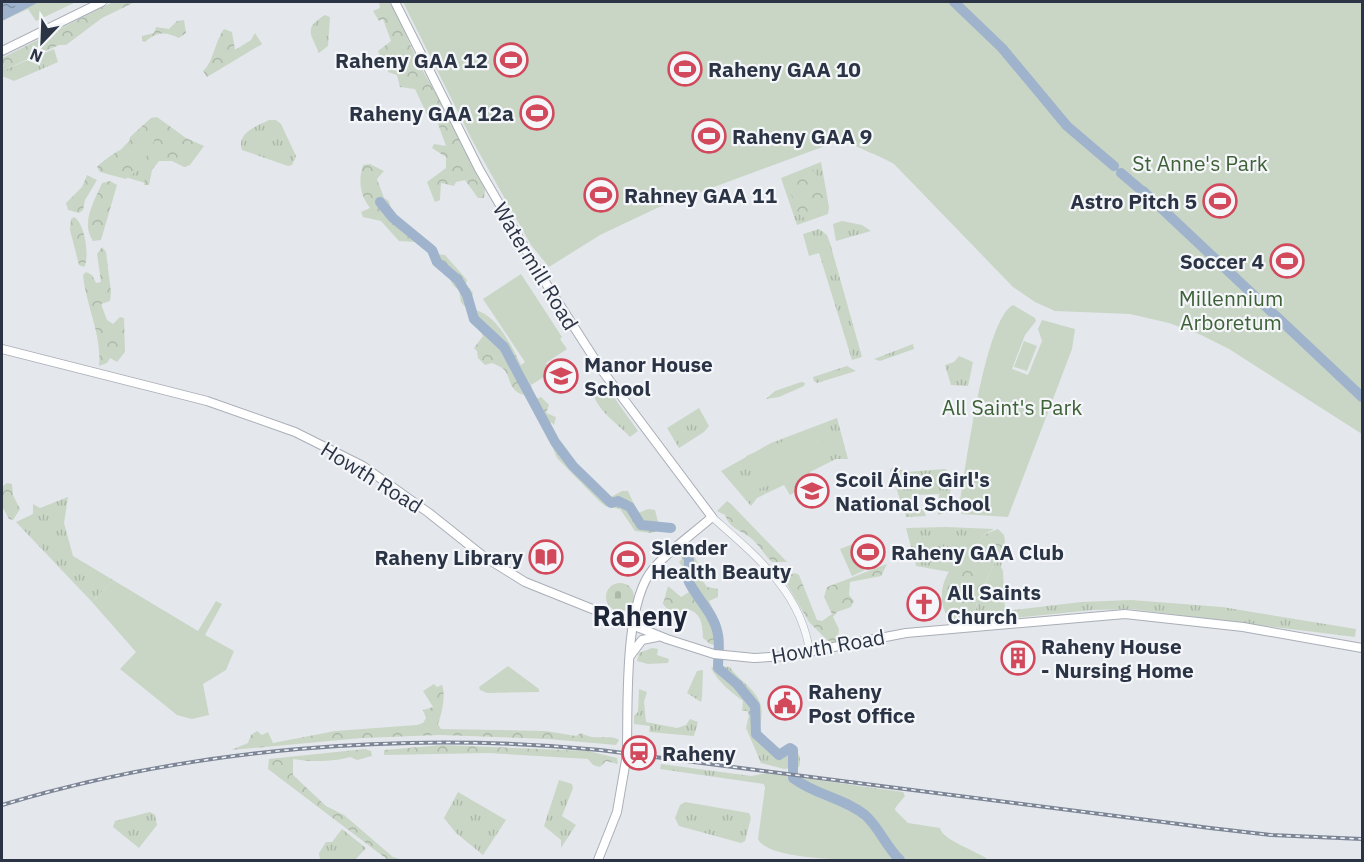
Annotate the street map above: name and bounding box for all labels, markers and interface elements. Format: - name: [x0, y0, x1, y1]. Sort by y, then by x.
- north arrow: [12, 12, 72, 72]
- sports icon: Raheny GAA 12: [493, 42, 529, 78]
- text: N: [27, 44, 45, 67]
- place label: Raheny GAA 12: [335, 46, 488, 74]
- sports icon: Raheny GAA 10: [667, 51, 703, 87]
- place label: Raheny GAA 10: [708, 55, 861, 83]
- sports icon: Raheny GAA 12a: [519, 95, 555, 131]
- place label: Raheny GAA 12a: [349, 99, 514, 127]
- sports icon: Raheny GAA 9: [691, 118, 727, 154]
- place label: Raheny GAA 9: [732, 122, 872, 150]
- park label: St Anne's Park: [1132, 149, 1268, 177]
- sports icon: Rahney GAA 11: [583, 177, 619, 213]
- place label: Rahney GAA 11: [624, 181, 777, 209]
- sports icon: Astro Pitch 5: [1202, 183, 1238, 219]
- place label: Astro Pitch 5: [1070, 187, 1197, 215]
- street label: Watermill Road: [487, 197, 585, 335]
- sports icon: Soccer 4: [1269, 243, 1305, 279]
- place label: Soccer 4: [1180, 247, 1264, 275]
- park label: Millennium Arboretum: [1179, 284, 1283, 336]
- place label: Manor House School: [584, 350, 713, 402]
- school or university icon: Manor House School: [543, 358, 579, 394]
- park label: All Saint's Park: [942, 393, 1082, 421]
- street label: Howth Road: [316, 435, 428, 519]
- place label: Scoil Áine Girl's National School: [835, 465, 990, 517]
- school or university icon: Scoil Áine Girl's National School: [794, 473, 830, 509]
- place label: Slender Health Beauty: [651, 533, 792, 585]
- sports icon: Raheny GAA Club: [850, 534, 886, 570]
- place label: Raheny GAA Club: [891, 538, 1064, 566]
- library icon: Raheny Library: [528, 539, 564, 575]
- sports icon: Slender Health Beauty: [610, 541, 646, 577]
- place label: Raheny Library: [374, 543, 524, 571]
- place label: All Saints Church: [947, 578, 1041, 630]
- church icon: All Saints Church: [906, 586, 942, 622]
- district label: Raheny: [593, 598, 688, 633]
- street label: Howth Road: [769, 622, 887, 670]
- place label: Raheny House - Nursing Home: [1041, 632, 1194, 684]
- building icon: Raheny House - Nursing Home: [1000, 640, 1036, 676]
- place label: Raheny Post Office: [808, 677, 916, 729]
- public building icon: Raheny Post Office: [767, 685, 803, 721]
- station icon: Raheny: [621, 735, 657, 771]
- place label: Raheny: [662, 739, 737, 767]

